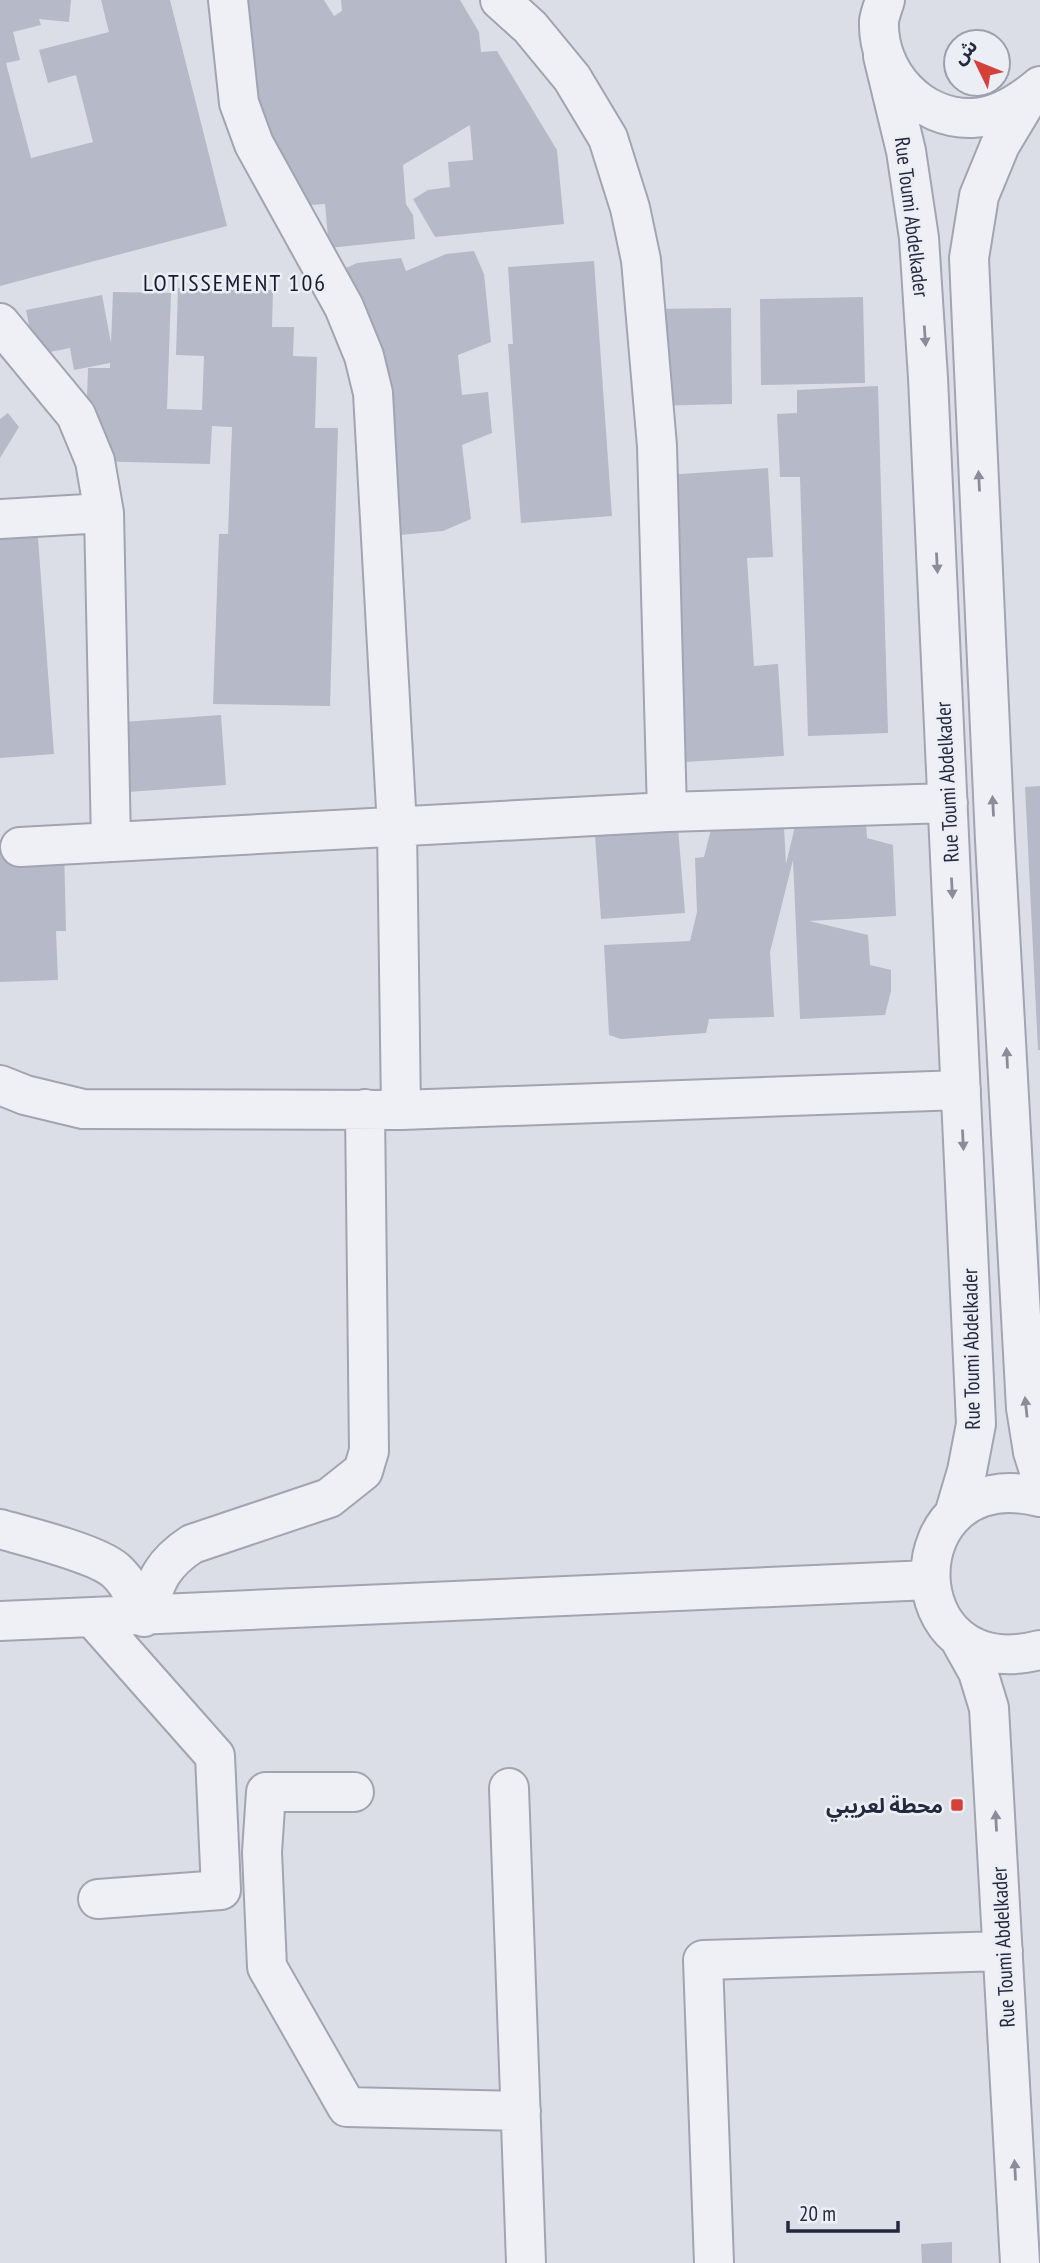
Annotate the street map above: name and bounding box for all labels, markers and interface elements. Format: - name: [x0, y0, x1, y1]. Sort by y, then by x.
- north arrow: [942, 28, 1012, 98]
- text: ش: [947, 34, 982, 69]
- street label: Rue Toumi Abdelkader: [889, 135, 935, 299]
- district label: LOTISSEMENT 106: [143, 267, 327, 298]
- one-way arrow: [920, 325, 931, 347]
- one-way arrow: [973, 470, 984, 492]
- one-way arrow: [931, 552, 942, 574]
- street label: Rue Toumi Abdelkader: [929, 701, 965, 863]
- one-way arrow: [988, 795, 999, 817]
- one-way arrow: [946, 877, 957, 899]
- one-way arrow: [1001, 1047, 1012, 1069]
- one-way arrow: [958, 1129, 969, 1151]
- street label: Rue Toumi Abdelkader: [956, 1268, 986, 1430]
- one-way arrow: [1020, 1396, 1031, 1418]
- place label: محطة لعريبي: [826, 1792, 943, 1822]
- marker: محطة لعريبي: [949, 1797, 965, 1813]
- one-way arrow: [990, 1810, 1001, 1832]
- street label: Rue Toumi Abdelkader: [985, 1866, 1021, 2028]
- one-way arrow: [1010, 2159, 1021, 2181]
- scale bar: [788, 2190, 898, 2234]
- text: 20 m: [799, 2200, 836, 2227]

